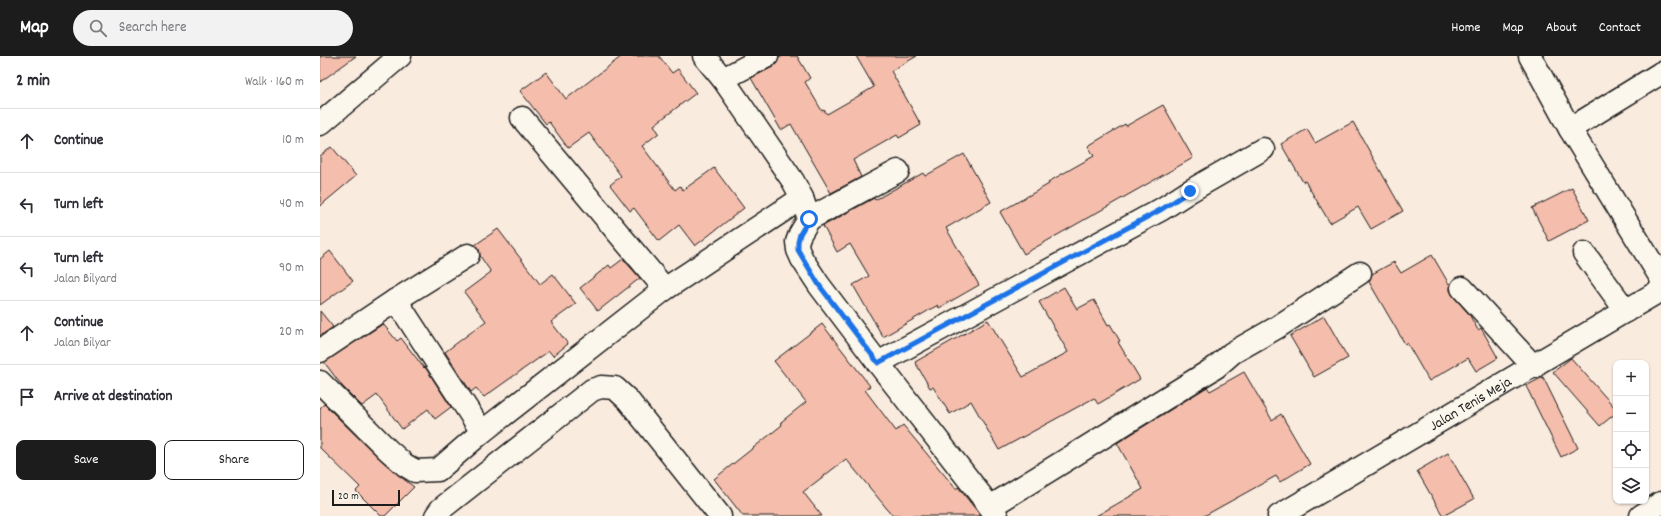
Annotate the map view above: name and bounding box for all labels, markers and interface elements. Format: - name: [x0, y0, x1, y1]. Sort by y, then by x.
- search box: [73, 10, 353, 46]
- text: Map: [20, 15, 49, 42]
- icon: search: [87, 17, 109, 39]
- text: Search here: [119, 17, 187, 39]
- text: Home: [1451, 18, 1480, 38]
- text: Map: [1502, 18, 1524, 38]
- text: About: [1546, 18, 1577, 38]
- text: Contact: [1599, 18, 1641, 38]
- text: 2 min: [16, 70, 50, 94]
- text: Walk · 160 m: [245, 73, 304, 92]
- icon: ahead: [16, 130, 38, 152]
- text: Continue: [54, 130, 103, 152]
- text: 10 m: [282, 131, 304, 150]
- route end: [1181, 182, 1199, 200]
- icon: left: [16, 194, 38, 216]
- text: Turn left: [54, 194, 103, 216]
- text: 40 m: [280, 195, 304, 214]
- route start: [800, 210, 818, 228]
- text: Turn left: [54, 248, 103, 270]
- icon: left: [16, 258, 38, 280]
- text: 90 m: [279, 259, 304, 278]
- text: Jalan Bilyard: [54, 270, 117, 289]
- text: Continue: [54, 312, 103, 334]
- icon: ahead: [16, 322, 38, 344]
- text: 20 m: [279, 323, 304, 342]
- text: Jalan Bilyar: [54, 334, 111, 353]
- map controls: [1613, 360, 1649, 504]
- button: +: [1613, 360, 1649, 396]
- street label: Jalan Tenis Meja: [1426, 371, 1517, 438]
- icon: arrive: [16, 386, 38, 408]
- text: Arrive at destination: [54, 386, 172, 408]
- button: −: [1613, 396, 1649, 432]
- button: locate: [1613, 432, 1649, 468]
- button: Save: [16, 440, 156, 480]
- button: Share: [164, 440, 304, 480]
- button: layers: [1613, 468, 1649, 504]
- scale bar: [332, 488, 400, 507]
- text: 20 m: [338, 489, 359, 505]

